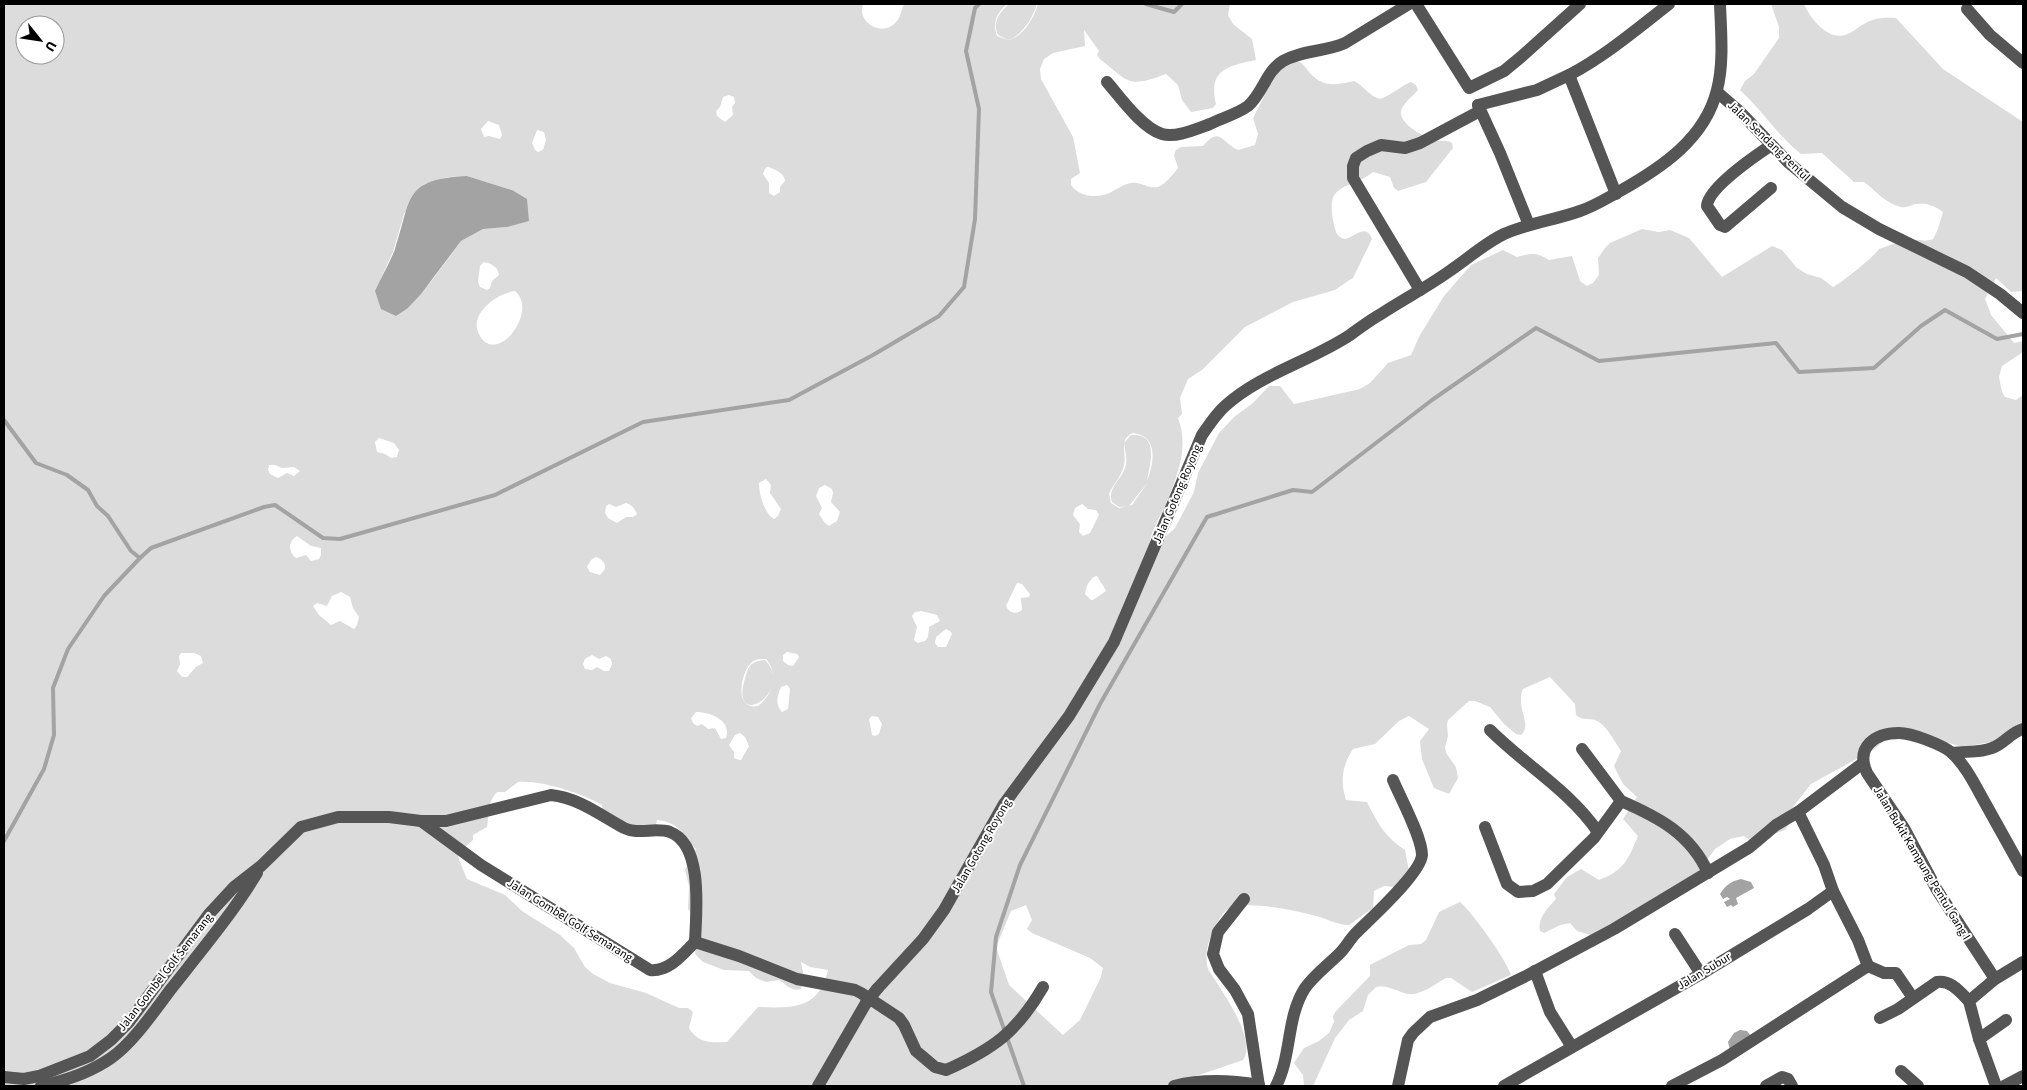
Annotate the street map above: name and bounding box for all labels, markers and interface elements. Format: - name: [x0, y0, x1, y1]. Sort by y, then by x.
- north arrow: [15, 15, 65, 65]
- text: U: [39, 37, 61, 55]
- street label: Jalan Sendang Pentul: [1723, 97, 1814, 185]
- street label: Jalan Gotong Royong: [1149, 442, 1206, 547]
- street label: Jalan Bukit Kampung Pentul Gang I: [1869, 783, 1974, 943]
- street label: Jalan Gotong Royong: [947, 796, 1016, 897]
- street label: Jalan Gombel Golf Semarang: [504, 875, 636, 966]
- street label: Jalan Gombel Golf Semarang: [114, 910, 217, 1035]
- street label: Jalan Subur: [1674, 948, 1735, 994]

